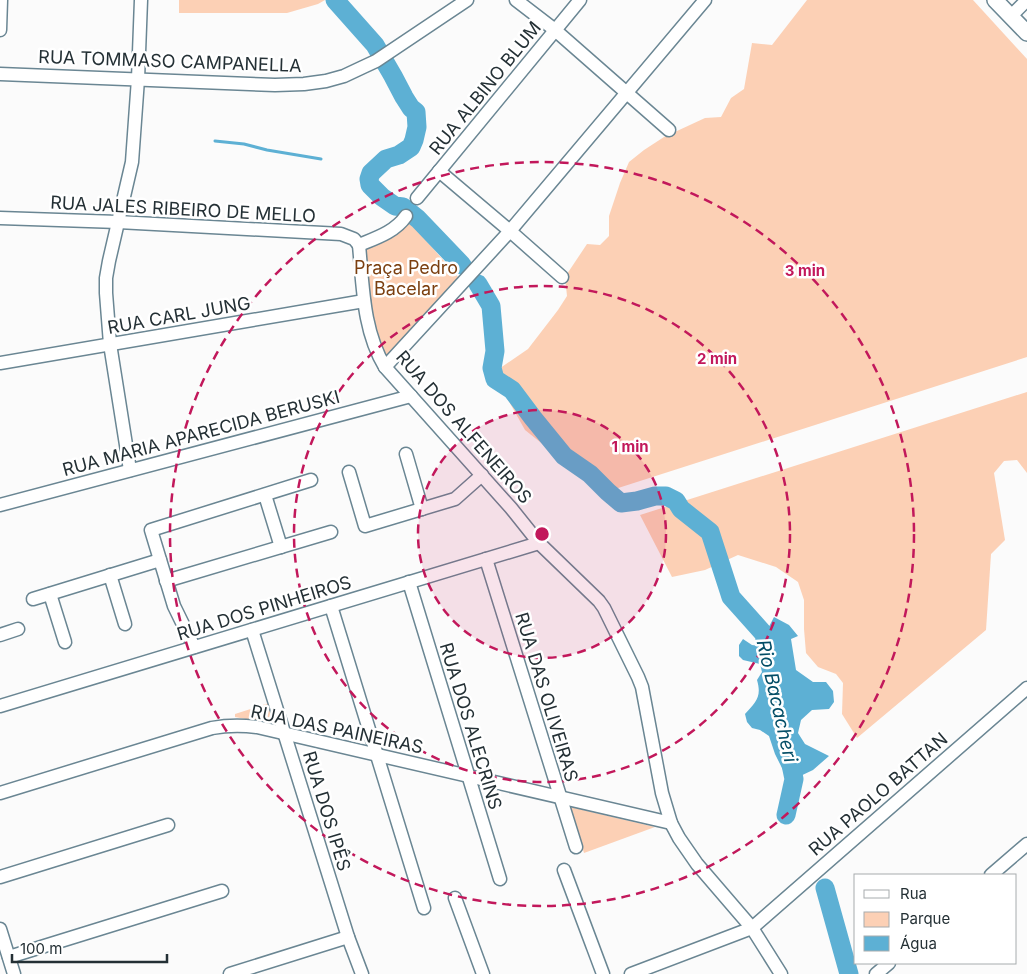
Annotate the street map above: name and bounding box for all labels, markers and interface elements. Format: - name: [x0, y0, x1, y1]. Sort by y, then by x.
- street label: RUA ALBINO BLUM: [425, 17, 545, 159]
- street label: RUA TOMMASO CAMPANELLA: [38, 46, 302, 76]
- street label: RUA JALES RIBEIRO DE MELLO: [50, 192, 316, 226]
- park label: Praça Pedro Bacelar: [354, 257, 458, 299]
- text: 3 min: [785, 261, 825, 280]
- street label: RUA CARL JUNG: [106, 292, 252, 338]
- street label: RUA DOS ALFENEIROS: [392, 346, 536, 508]
- text: 2 min: [697, 349, 737, 368]
- street label: RUA MARIA APARECIDA BERUSKI: [60, 386, 342, 480]
- text: 1 min: [611, 437, 649, 456]
- centre of rings: [533, 525, 551, 543]
- street label: RUA DOS PINHEIROS: [174, 571, 354, 645]
- street label: RUA DAS OLIVEIRAS: [511, 610, 583, 784]
- water label: Rio Bacacheri: [752, 637, 802, 765]
- street label: RUA DOS ALECRINS: [436, 640, 506, 812]
- street label: RUA DAS PAINEIRAS: [249, 700, 425, 758]
- street label: RUA PAOLO BATTAN: [804, 728, 952, 860]
- street label: RUA DOS IPÊS: [299, 748, 356, 873]
- legend: [854, 874, 1017, 964]
- text: Rua: [900, 884, 927, 903]
- text: Parque: [900, 909, 950, 928]
- scale bar: [12, 932, 168, 964]
- text: Água: [900, 934, 937, 953]
- text: 100 m: [20, 939, 62, 958]

